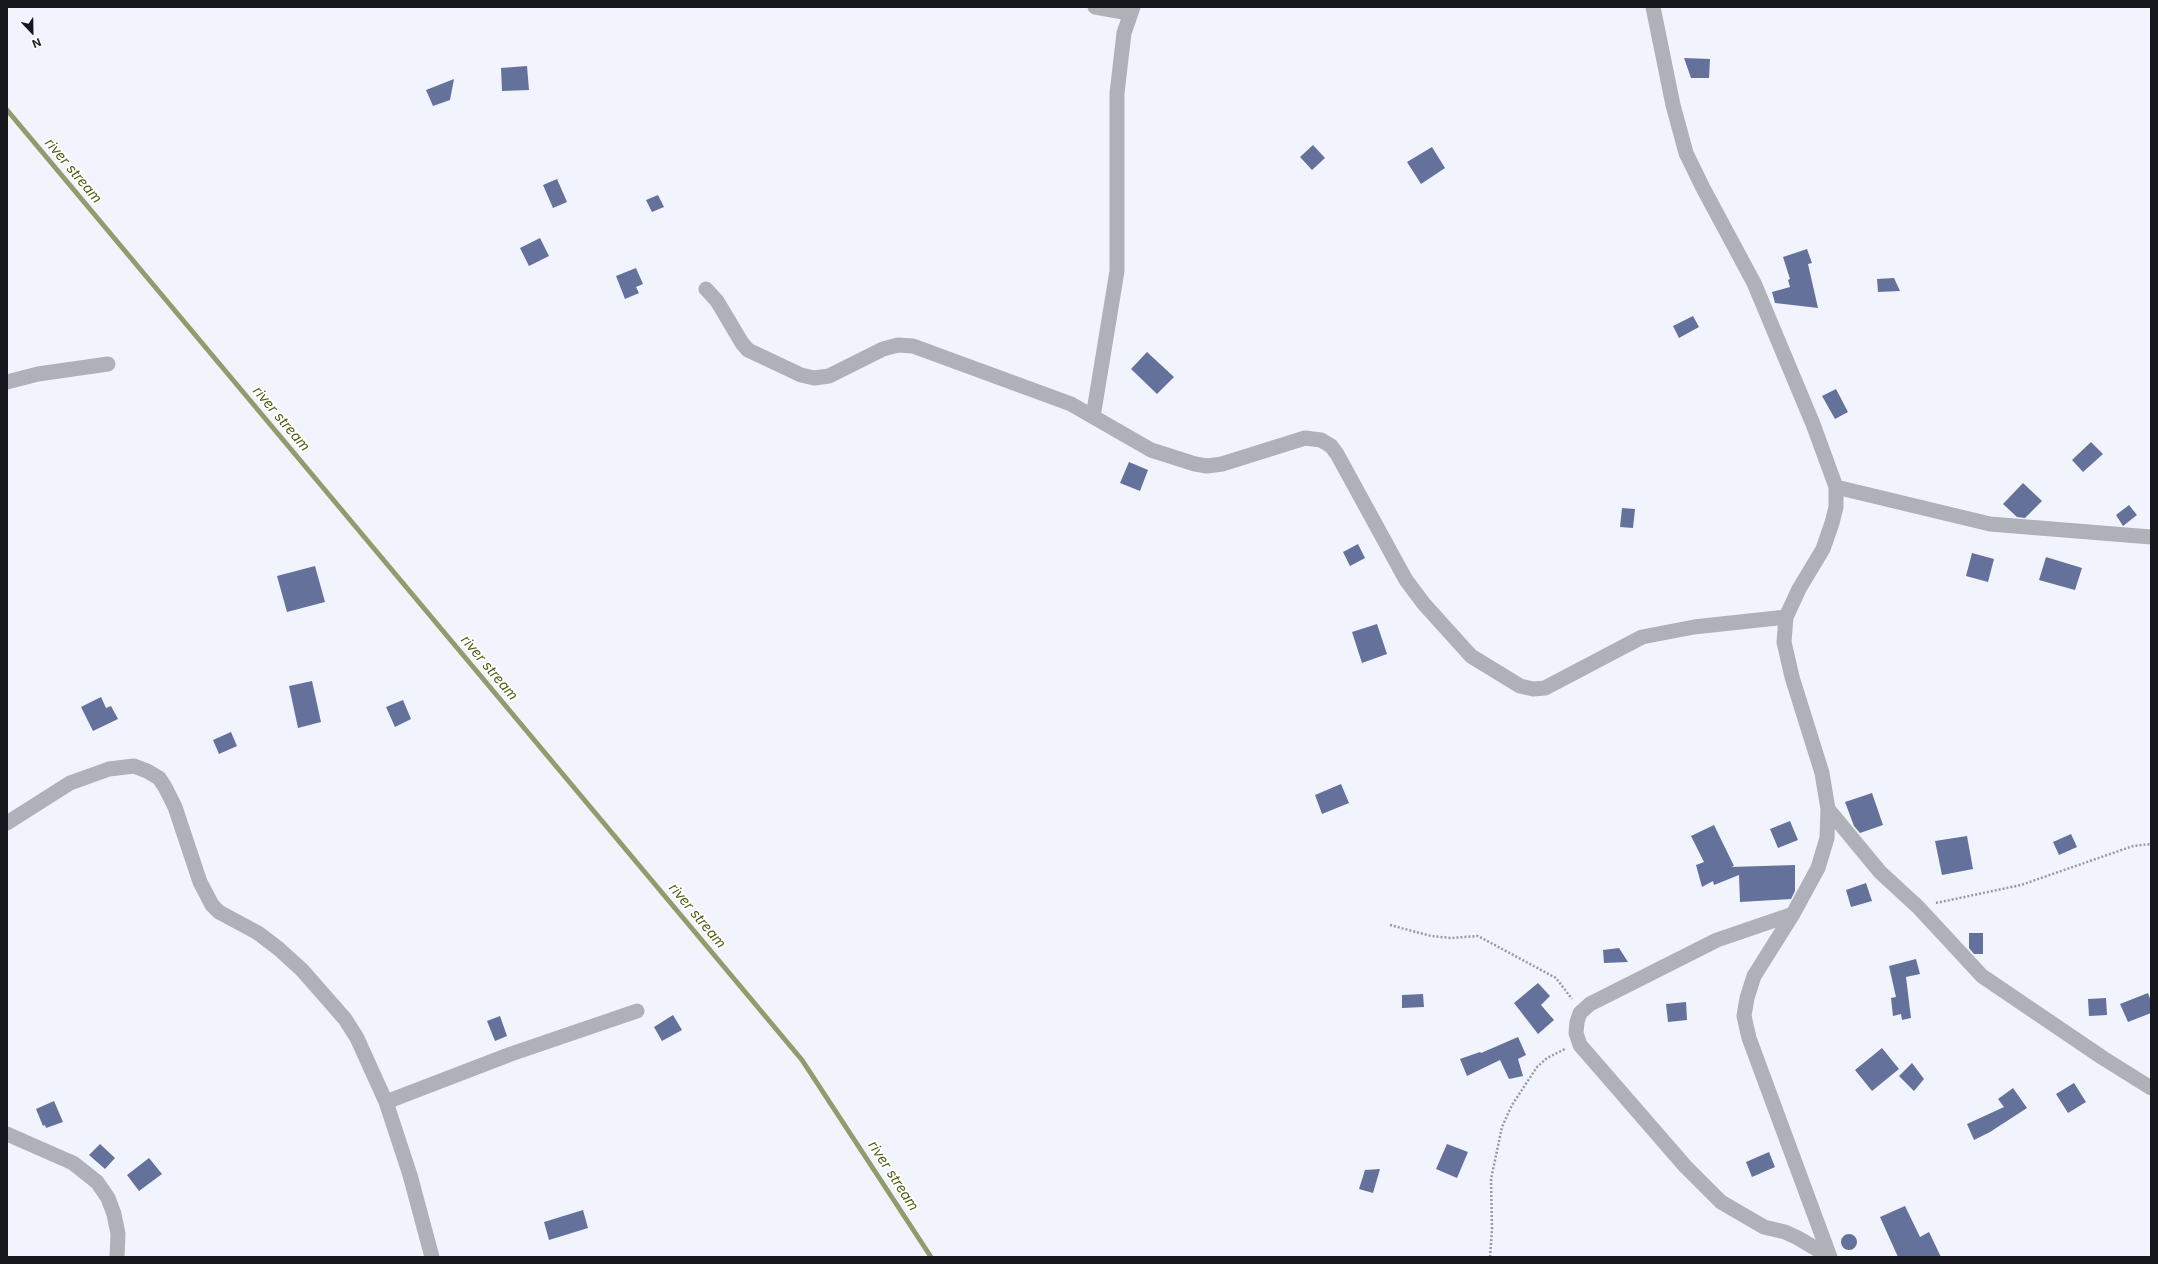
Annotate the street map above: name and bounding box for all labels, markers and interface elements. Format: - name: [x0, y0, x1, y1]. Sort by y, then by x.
- north arrow: [12, 12, 52, 52]
- text: N: [30, 35, 43, 51]
- water label: river stream: [41, 135, 105, 207]
- water label: river stream: [249, 383, 313, 455]
- water label: river stream: [457, 632, 521, 704]
- water label: river stream: [665, 880, 729, 952]
- water label: river stream: [864, 1138, 922, 1214]

